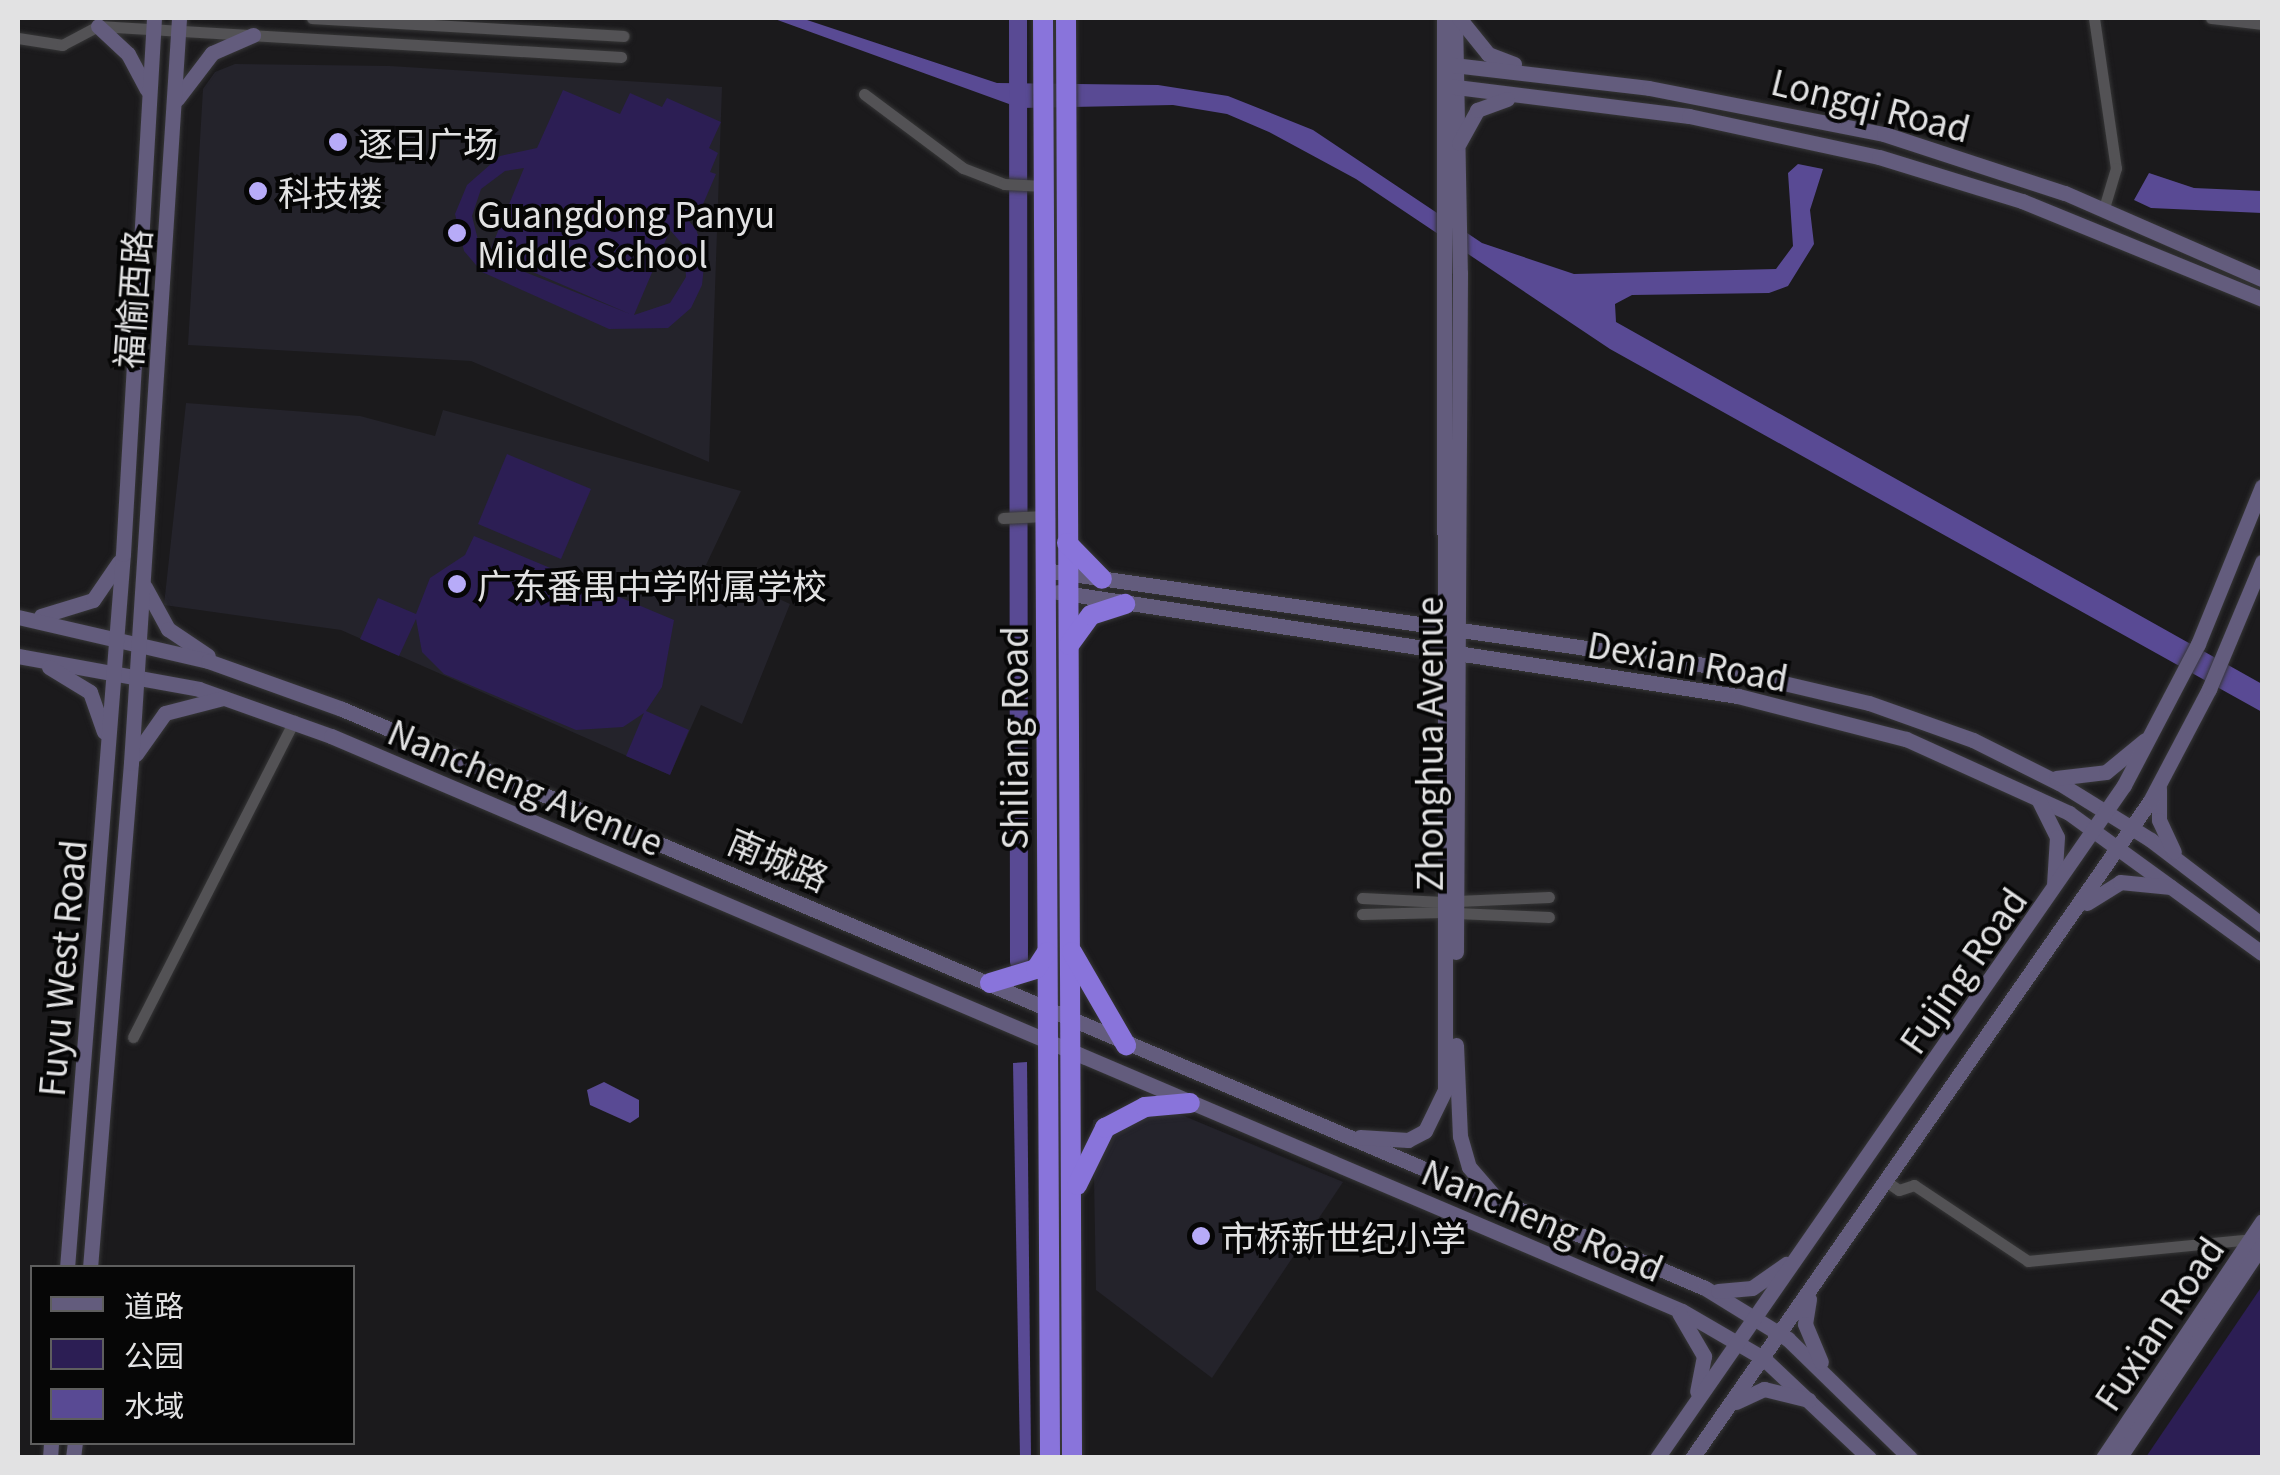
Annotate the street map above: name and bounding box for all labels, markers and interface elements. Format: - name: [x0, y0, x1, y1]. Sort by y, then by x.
- street label: Longqi Road: [1767, 59, 1975, 149]
- place label: 逐日广场: [358, 121, 498, 163]
- marker: 逐日广场: [327, 131, 349, 153]
- place label: 科技楼: [278, 170, 383, 212]
- marker: 科技楼: [247, 180, 269, 202]
- place label: Guangdong Panyu Middle School: [477, 192, 775, 274]
- marker: Guangdong Panyu Middle School: [446, 222, 468, 244]
- street label: 福愉西路: [105, 228, 157, 370]
- place label: 广东番禺中学附属学校: [477, 563, 827, 605]
- marker: 广东番禺中学附属学校: [446, 573, 468, 595]
- street label: Zhonghua Avenue: [1407, 597, 1449, 891]
- street label: Dexian Road: [1585, 622, 1791, 698]
- street label: Shiliang Road: [992, 626, 1034, 850]
- street label: Nancheng Avenue: [382, 709, 670, 863]
- street label: 南城路: [722, 818, 836, 898]
- street label: Fuyu West Road: [29, 838, 93, 1098]
- street label: Fujing Road: [1890, 879, 2034, 1061]
- street label: Nancheng Road: [1416, 1149, 1670, 1289]
- place label: 市桥新世纪小学: [1221, 1215, 1466, 1257]
- marker: 市桥新世纪小学: [1190, 1225, 1212, 1247]
- street label: Fuxian Road: [2085, 1229, 2231, 1417]
- legend: [30, 1265, 355, 1445]
- text: 道路: [124, 1282, 184, 1326]
- text: 公园: [124, 1332, 184, 1376]
- text: 水域: [124, 1382, 184, 1426]

